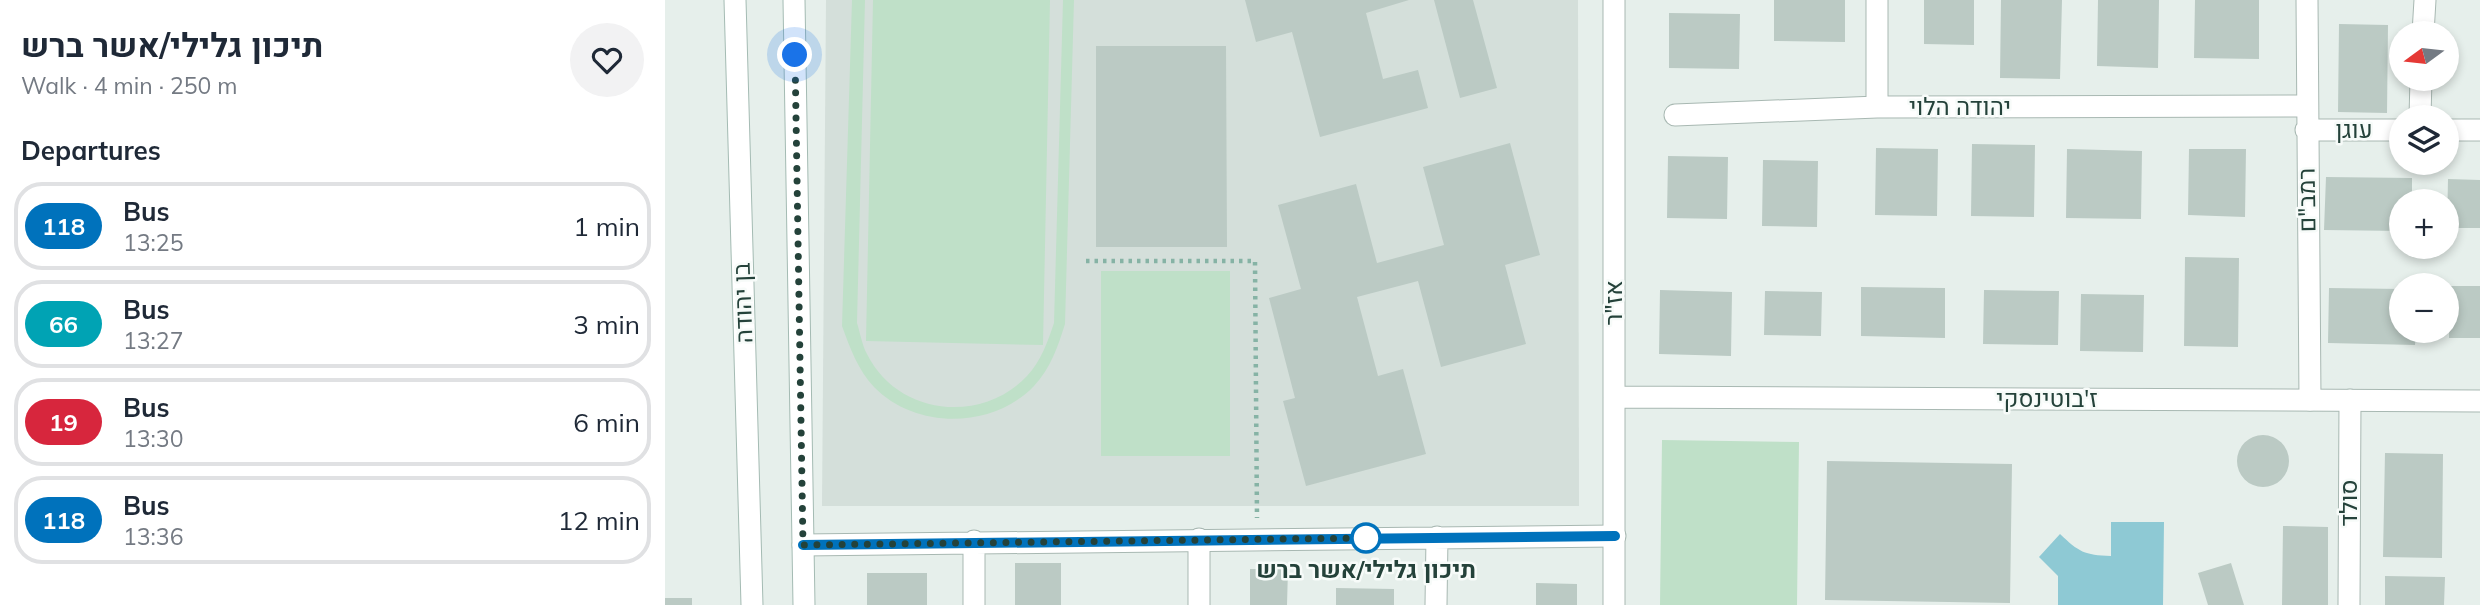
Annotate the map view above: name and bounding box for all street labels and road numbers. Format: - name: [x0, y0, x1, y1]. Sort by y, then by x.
- street label: יהודה הלוי: [1909, 91, 2011, 121]
- street label: עוגן: [2335, 114, 2373, 144]
- street label: רמב"ם: [2290, 168, 2322, 232]
- street label: בן יהודה: [726, 262, 758, 344]
- street label: אז"ר: [1598, 280, 1628, 326]
- street label: ז'בוטינסקי: [1996, 383, 2098, 413]
- street label: סולד: [2333, 479, 2363, 527]

